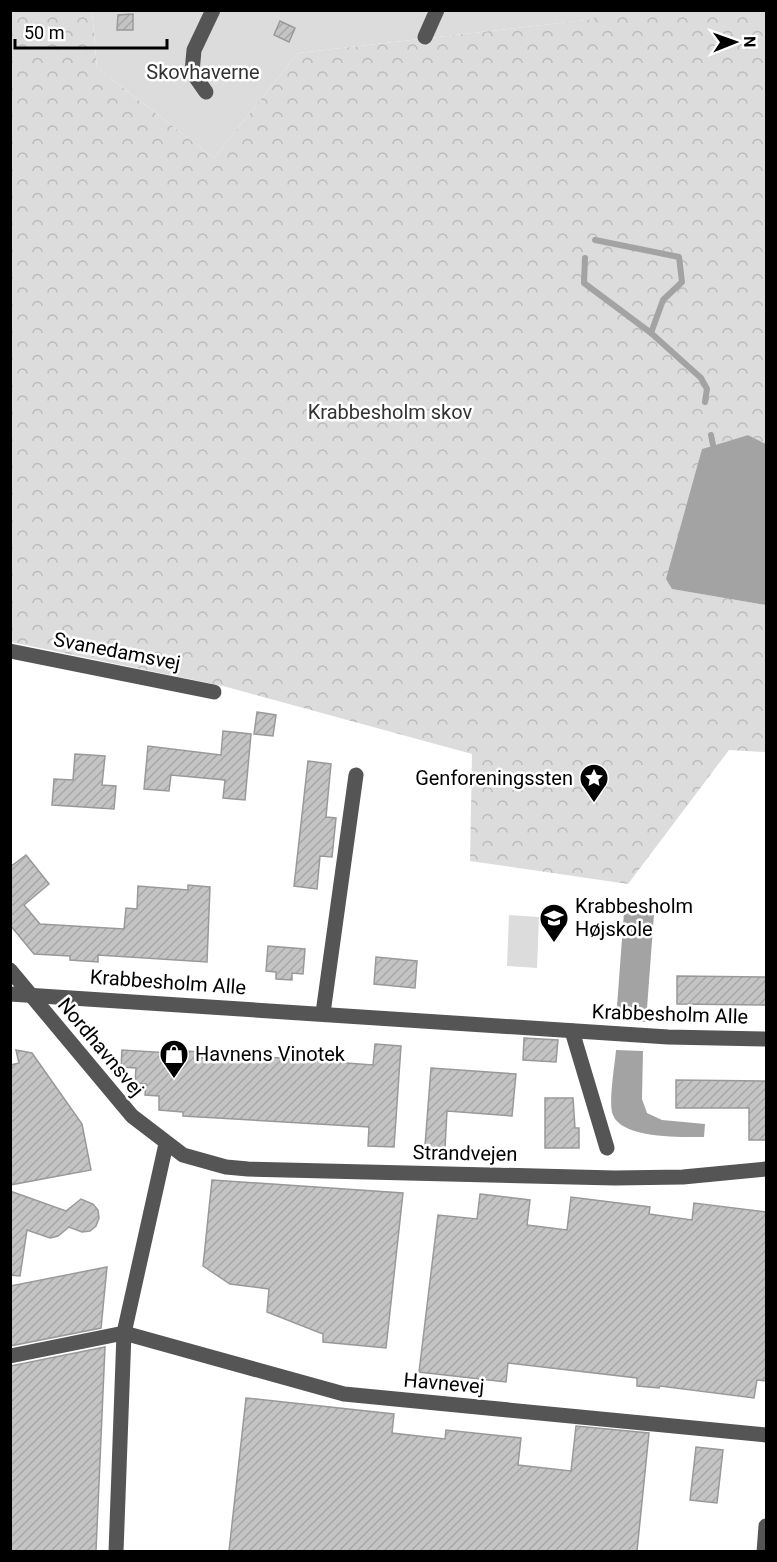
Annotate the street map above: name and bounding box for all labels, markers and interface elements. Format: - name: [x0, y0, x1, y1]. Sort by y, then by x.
- scale bar: [15, 12, 166, 50]
- north arrow: [705, 12, 765, 72]
- text: 50 m: [24, 22, 64, 43]
- text: N: [740, 36, 759, 48]
- park label: Skovhaverne: [146, 60, 260, 84]
- park label: Krabbesholm skov: [308, 400, 473, 424]
- street label: Svanedamsvej: [51, 627, 183, 675]
- place icon: Genforeningssten: [578, 762, 610, 804]
- place label: Genforeningssten: [415, 766, 573, 790]
- place label: Krabbesholm Højskole: [575, 894, 693, 941]
- school or university icon: Krabbesholm Højskole: [538, 902, 570, 944]
- street label: Krabbesholm Alle: [89, 965, 247, 999]
- street label: Nordhavnsvej: [53, 993, 149, 1101]
- street label: Krabbesholm Alle: [591, 999, 749, 1029]
- shop icon: Havnens Vinotek: [158, 1038, 190, 1080]
- place label: Havnens Vinotek: [195, 1042, 346, 1066]
- street label: Strandvejen: [412, 1140, 518, 1166]
- street label: Havnevej: [403, 1368, 485, 1398]

